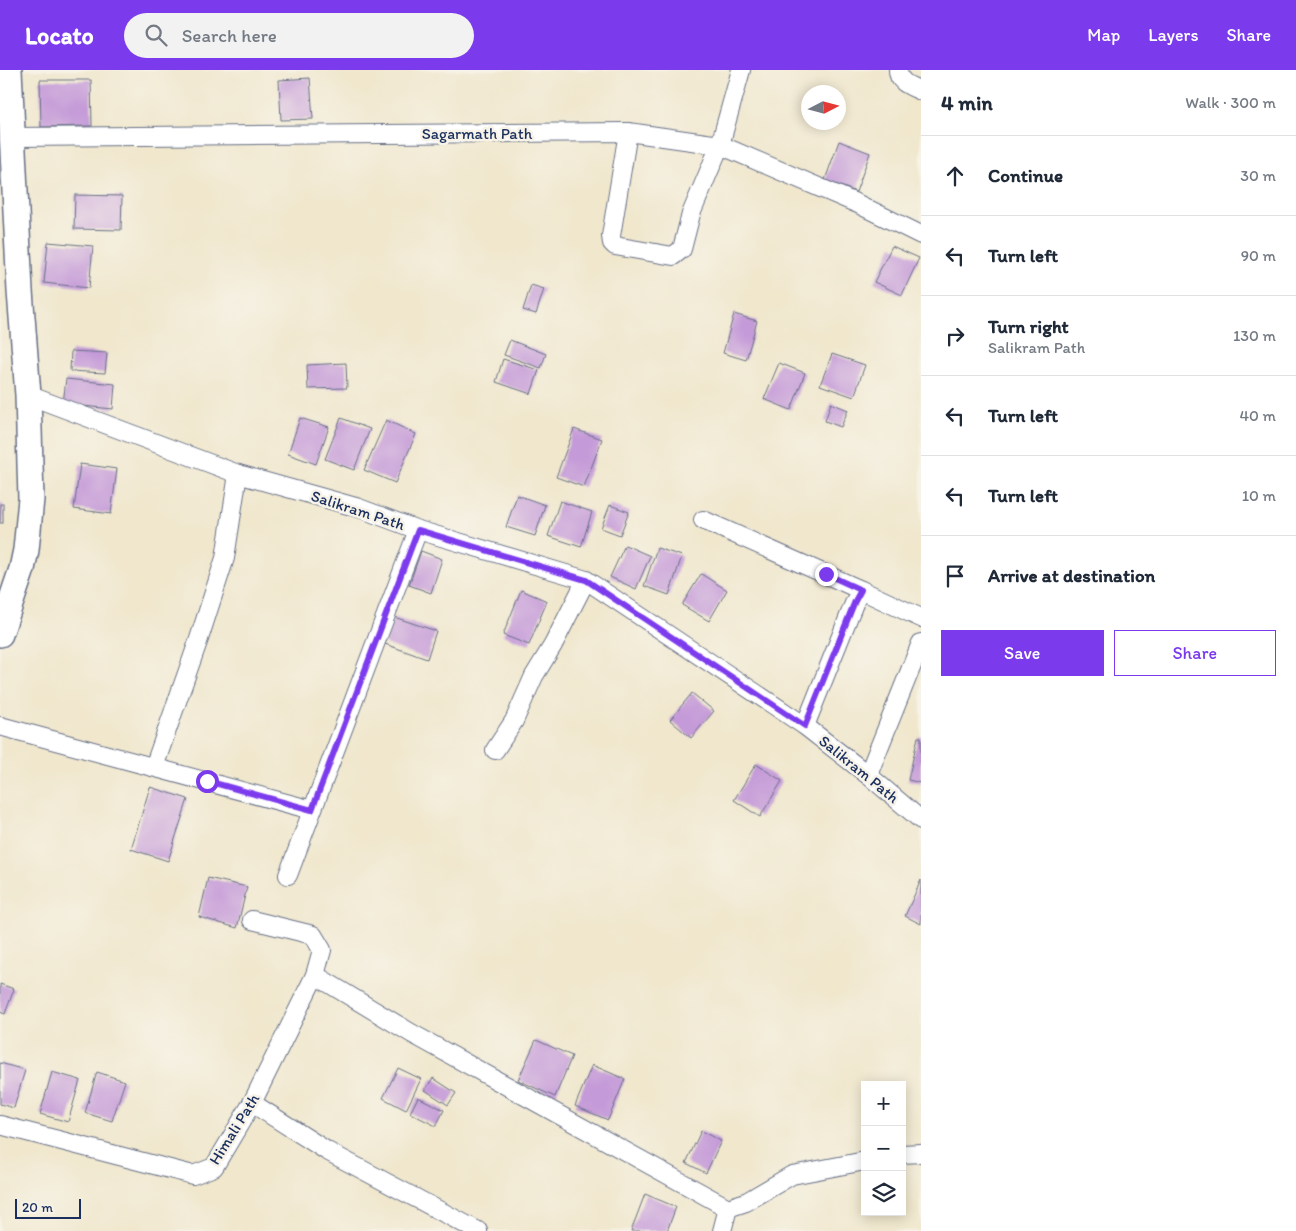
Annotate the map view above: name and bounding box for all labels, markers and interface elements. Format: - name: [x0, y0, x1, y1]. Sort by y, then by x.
- search box: [124, 13, 474, 58]
- text: Locato: [25, 21, 94, 50]
- icon: search: [142, 21, 170, 49]
- text: Search here: [182, 24, 277, 47]
- text: Map: [1087, 24, 1120, 46]
- text: Layers: [1148, 24, 1198, 46]
- text: Share: [1226, 24, 1271, 46]
- north arrow: [801, 85, 846, 130]
- text: 4 min: [941, 90, 993, 115]
- text: Walk · 300 m: [1185, 93, 1276, 112]
- street label: Sagarmath Path: [422, 124, 533, 143]
- icon: ahead: [941, 162, 969, 190]
- text: Continue: [988, 164, 1063, 187]
- text: 30 m: [1240, 166, 1276, 185]
- icon: left: [941, 242, 969, 270]
- text: Turn left: [988, 244, 1058, 267]
- text: 90 m: [1241, 246, 1276, 265]
- text: Turn right: [988, 315, 1069, 338]
- icon: right: [941, 322, 969, 350]
- text: 130 m: [1233, 326, 1276, 345]
- text: Salikram Path: [988, 338, 1085, 357]
- icon: left: [941, 402, 969, 430]
- text: Turn left: [988, 404, 1058, 427]
- text: 40 m: [1239, 406, 1276, 425]
- icon: left: [941, 482, 969, 510]
- text: Turn left: [988, 484, 1058, 507]
- street label: Salikram Path: [309, 486, 408, 534]
- text: 10 m: [1242, 486, 1276, 505]
- icon: arrive: [941, 562, 969, 590]
- route end: [815, 563, 838, 586]
- text: Arrive at destination: [988, 564, 1155, 587]
- button: Save: [941, 630, 1104, 676]
- button: Share: [1114, 630, 1276, 676]
- street label: Salikram Path: [815, 731, 903, 807]
- route start: [196, 770, 219, 793]
- map controls: [861, 1081, 906, 1216]
- button: +: [861, 1081, 906, 1126]
- street label: Himali Path: [205, 1090, 264, 1168]
- button: −: [861, 1126, 906, 1171]
- button: layers: [861, 1171, 906, 1216]
- scale bar: [15, 1196, 81, 1219]
- text: 20 m: [22, 1199, 53, 1216]

